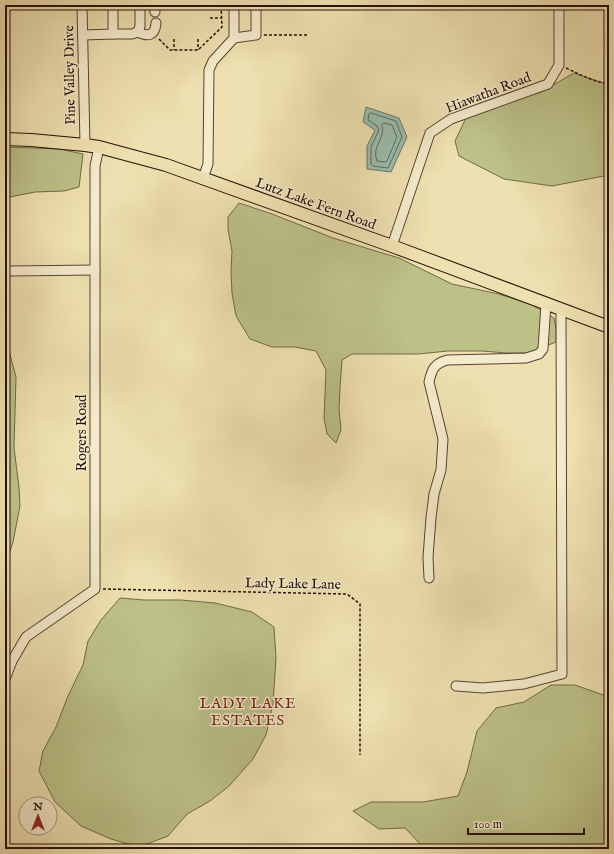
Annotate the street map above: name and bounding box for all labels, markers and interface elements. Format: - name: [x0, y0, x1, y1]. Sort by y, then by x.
- street label: Pine Valley Drive: [60, 24, 80, 125]
- street label: Hiawatha Road: [443, 68, 534, 117]
- street label: Lutz Lake Fern Road: [253, 174, 379, 234]
- street label: Rogers Road: [73, 394, 91, 471]
- street label: Lady Lake Lane: [245, 574, 342, 594]
- district label: LADY LAKE ESTATES: [200, 694, 296, 730]
- north arrow: [18, 796, 58, 836]
- text: N: [32, 800, 43, 814]
- scale bar: [468, 810, 584, 836]
- text: 100 m: [474, 817, 502, 832]

